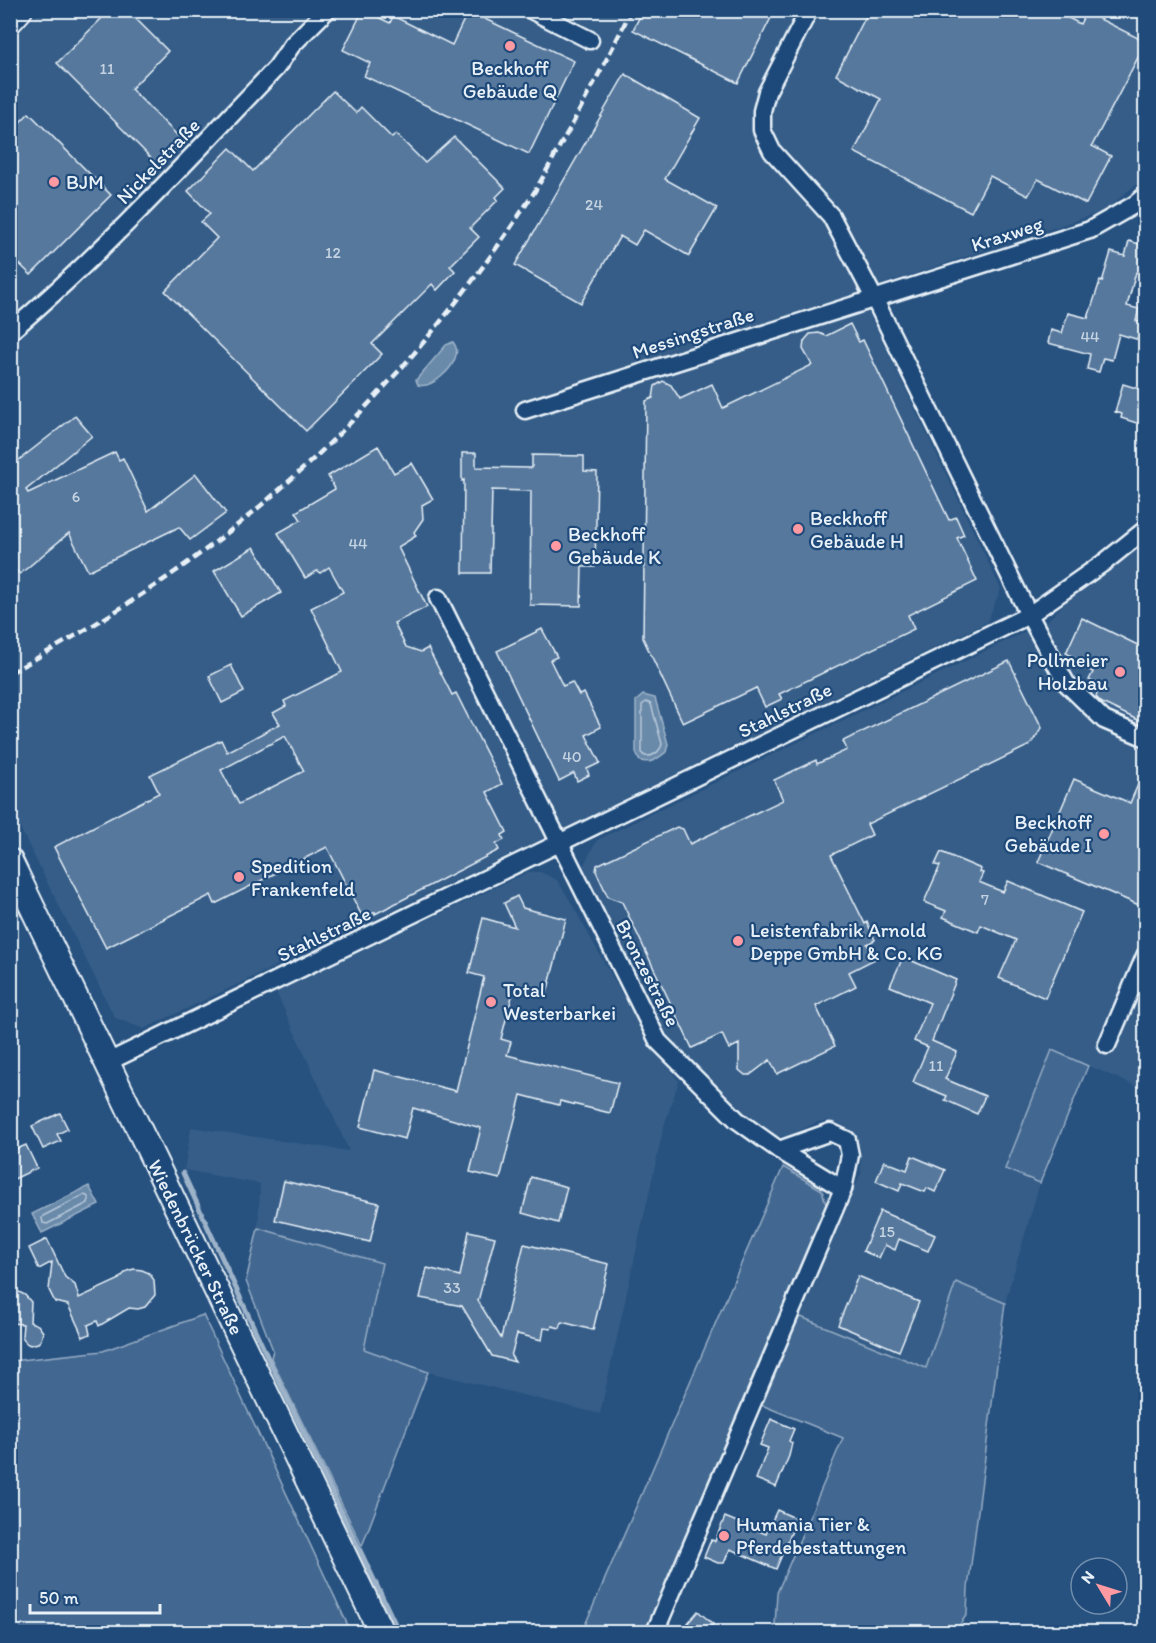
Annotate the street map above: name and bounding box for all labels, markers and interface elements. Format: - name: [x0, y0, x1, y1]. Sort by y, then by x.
- marker: Beckhoff Gebäude Q: [503, 39, 517, 53]
- place label: Beckhoff Gebäude Q: [463, 56, 557, 103]
- house number: 11: [100, 59, 115, 78]
- street label: Nickelstraße: [111, 113, 205, 209]
- place label: BJM: [66, 170, 104, 194]
- marker: BJM: [47, 175, 61, 189]
- house number: 24: [585, 195, 603, 214]
- street label: Kraxweg: [968, 211, 1046, 257]
- house number: 12: [325, 243, 342, 262]
- street label: Messingstraße: [629, 302, 757, 364]
- house number: 44: [1080, 327, 1100, 346]
- house number: 6: [72, 487, 80, 506]
- place label: Beckhoff Gebäude H: [810, 506, 904, 553]
- place label: Beckhoff Gebäude K: [568, 522, 661, 569]
- marker: Beckhoff Gebäude H: [791, 522, 805, 536]
- house number: 44: [348, 534, 368, 553]
- marker: Beckhoff Gebäude K: [549, 539, 563, 553]
- place label: Pollmeier Holzbau: [1027, 648, 1108, 695]
- marker: Pollmeier Holzbau: [1113, 665, 1127, 679]
- street label: Stahlstraße: [734, 677, 836, 743]
- house number: 40: [562, 747, 582, 766]
- place label: Beckhoff Gebäude I: [1005, 810, 1092, 857]
- marker: Beckhoff Gebäude I: [1097, 827, 1111, 841]
- place label: Spedition Frankenfeld: [251, 854, 355, 901]
- marker: Spedition Frankenfeld: [232, 870, 246, 884]
- house number: 7: [981, 890, 989, 909]
- street label: Stahlstraße: [273, 901, 375, 967]
- street label: Bronzestraße: [611, 915, 685, 1031]
- place label: Leistenfabrik Arnold Deppe GmbH & Co. KG: [750, 918, 943, 965]
- marker: Leistenfabrik Arnold Deppe GmbH & Co. KG: [731, 934, 745, 948]
- place label: Total Westerbarkei: [503, 978, 616, 1025]
- marker: Total Westerbarkei: [484, 995, 498, 1009]
- house number: 11: [929, 1056, 944, 1075]
- street label: Wiedenbrücker Straße: [143, 1155, 249, 1339]
- house number: 15: [879, 1222, 895, 1241]
- house number: 33: [443, 1278, 461, 1297]
- place label: Humania Tier & Pferdebestattungen: [736, 1512, 906, 1559]
- marker: Humania Tier & Pferdebestattungen: [717, 1529, 731, 1543]
- north arrow: [1069, 1556, 1129, 1616]
- text: N: [1077, 1567, 1098, 1587]
- scale bar: [30, 1577, 160, 1615]
- text: 50 m: [39, 1587, 79, 1609]

